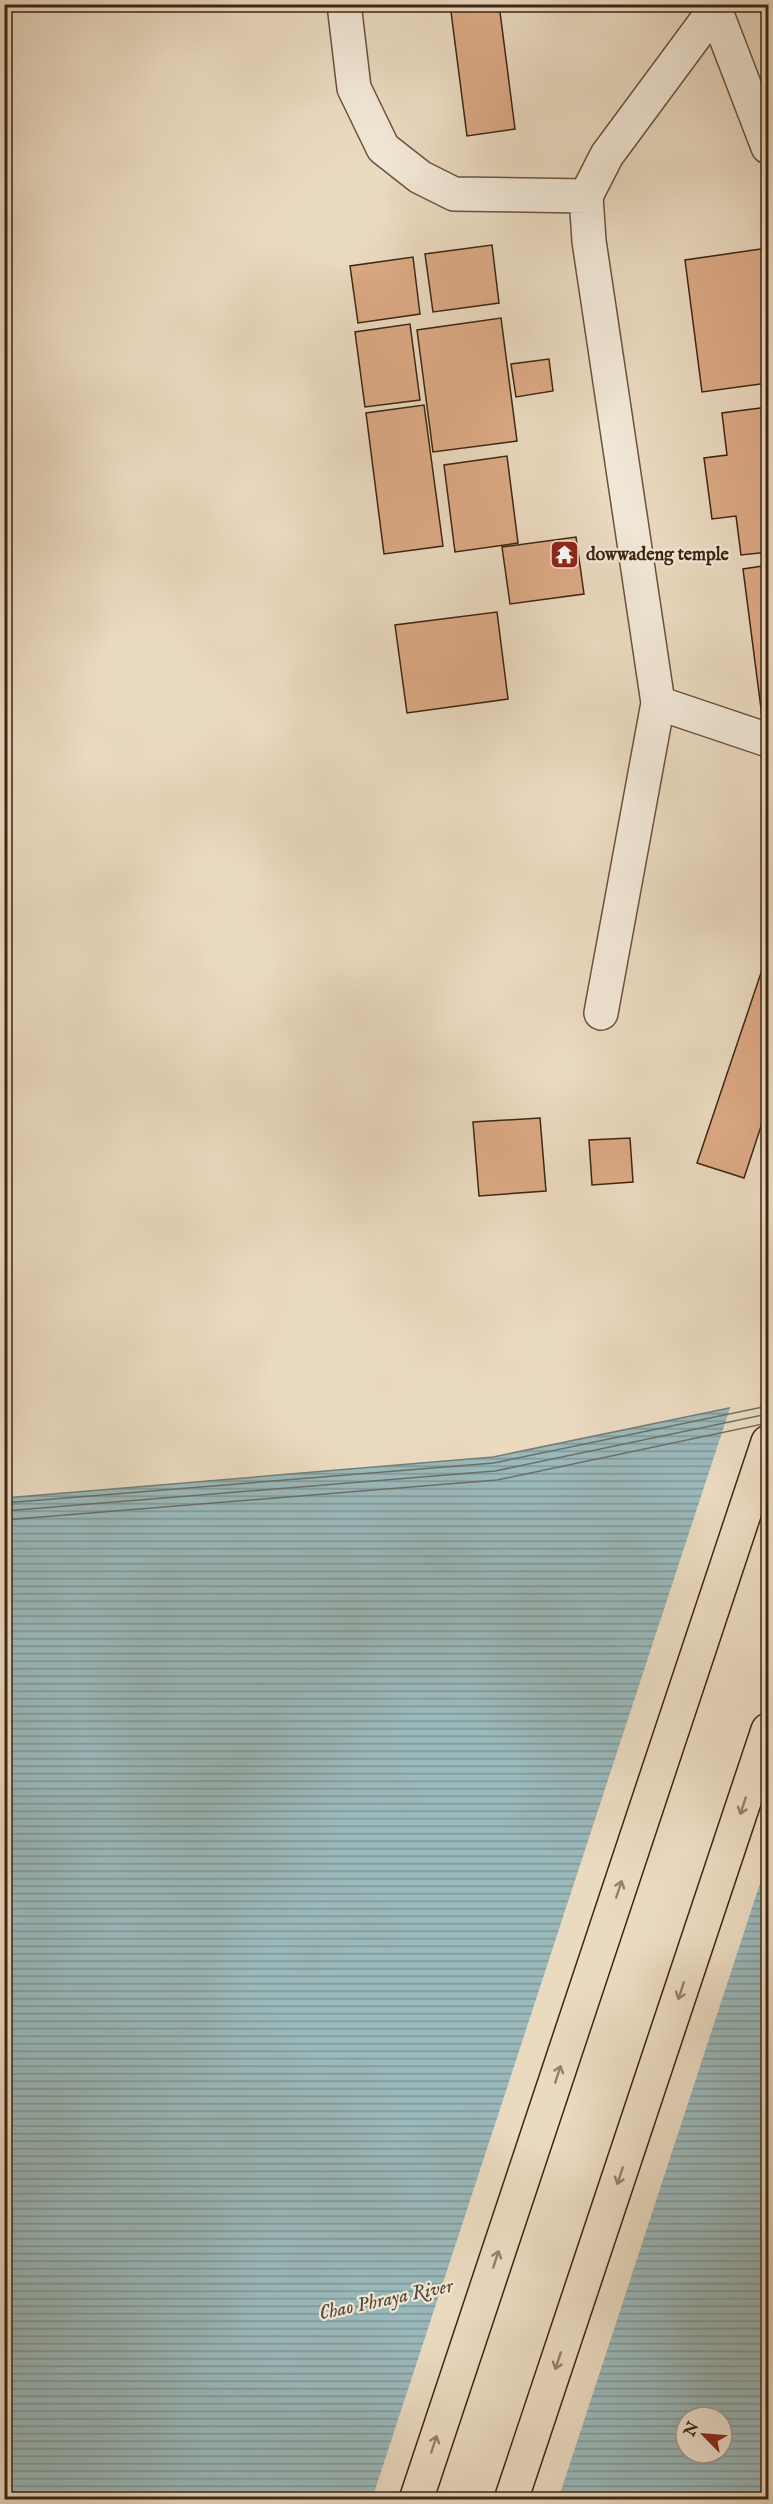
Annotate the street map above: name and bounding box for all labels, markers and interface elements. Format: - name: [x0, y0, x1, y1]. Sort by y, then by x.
- temple icon: dowwadeng temple: [549, 539, 581, 571]
- place label: dowwadeng temple: [586, 544, 730, 567]
- one-way arrow: [737, 1796, 748, 1815]
- one-way arrow: [615, 1880, 626, 1899]
- one-way arrow: [675, 1981, 686, 2000]
- one-way arrow: [553, 2065, 564, 2084]
- one-way arrow: [613, 2166, 624, 2185]
- one-way arrow: [491, 2250, 502, 2269]
- water label: Chao Phraya River: [317, 2273, 456, 2326]
- one-way arrow: [552, 2351, 563, 2370]
- north arrow: [674, 2405, 734, 2465]
- text: N: [680, 2419, 704, 2441]
- one-way arrow: [430, 2435, 441, 2454]

